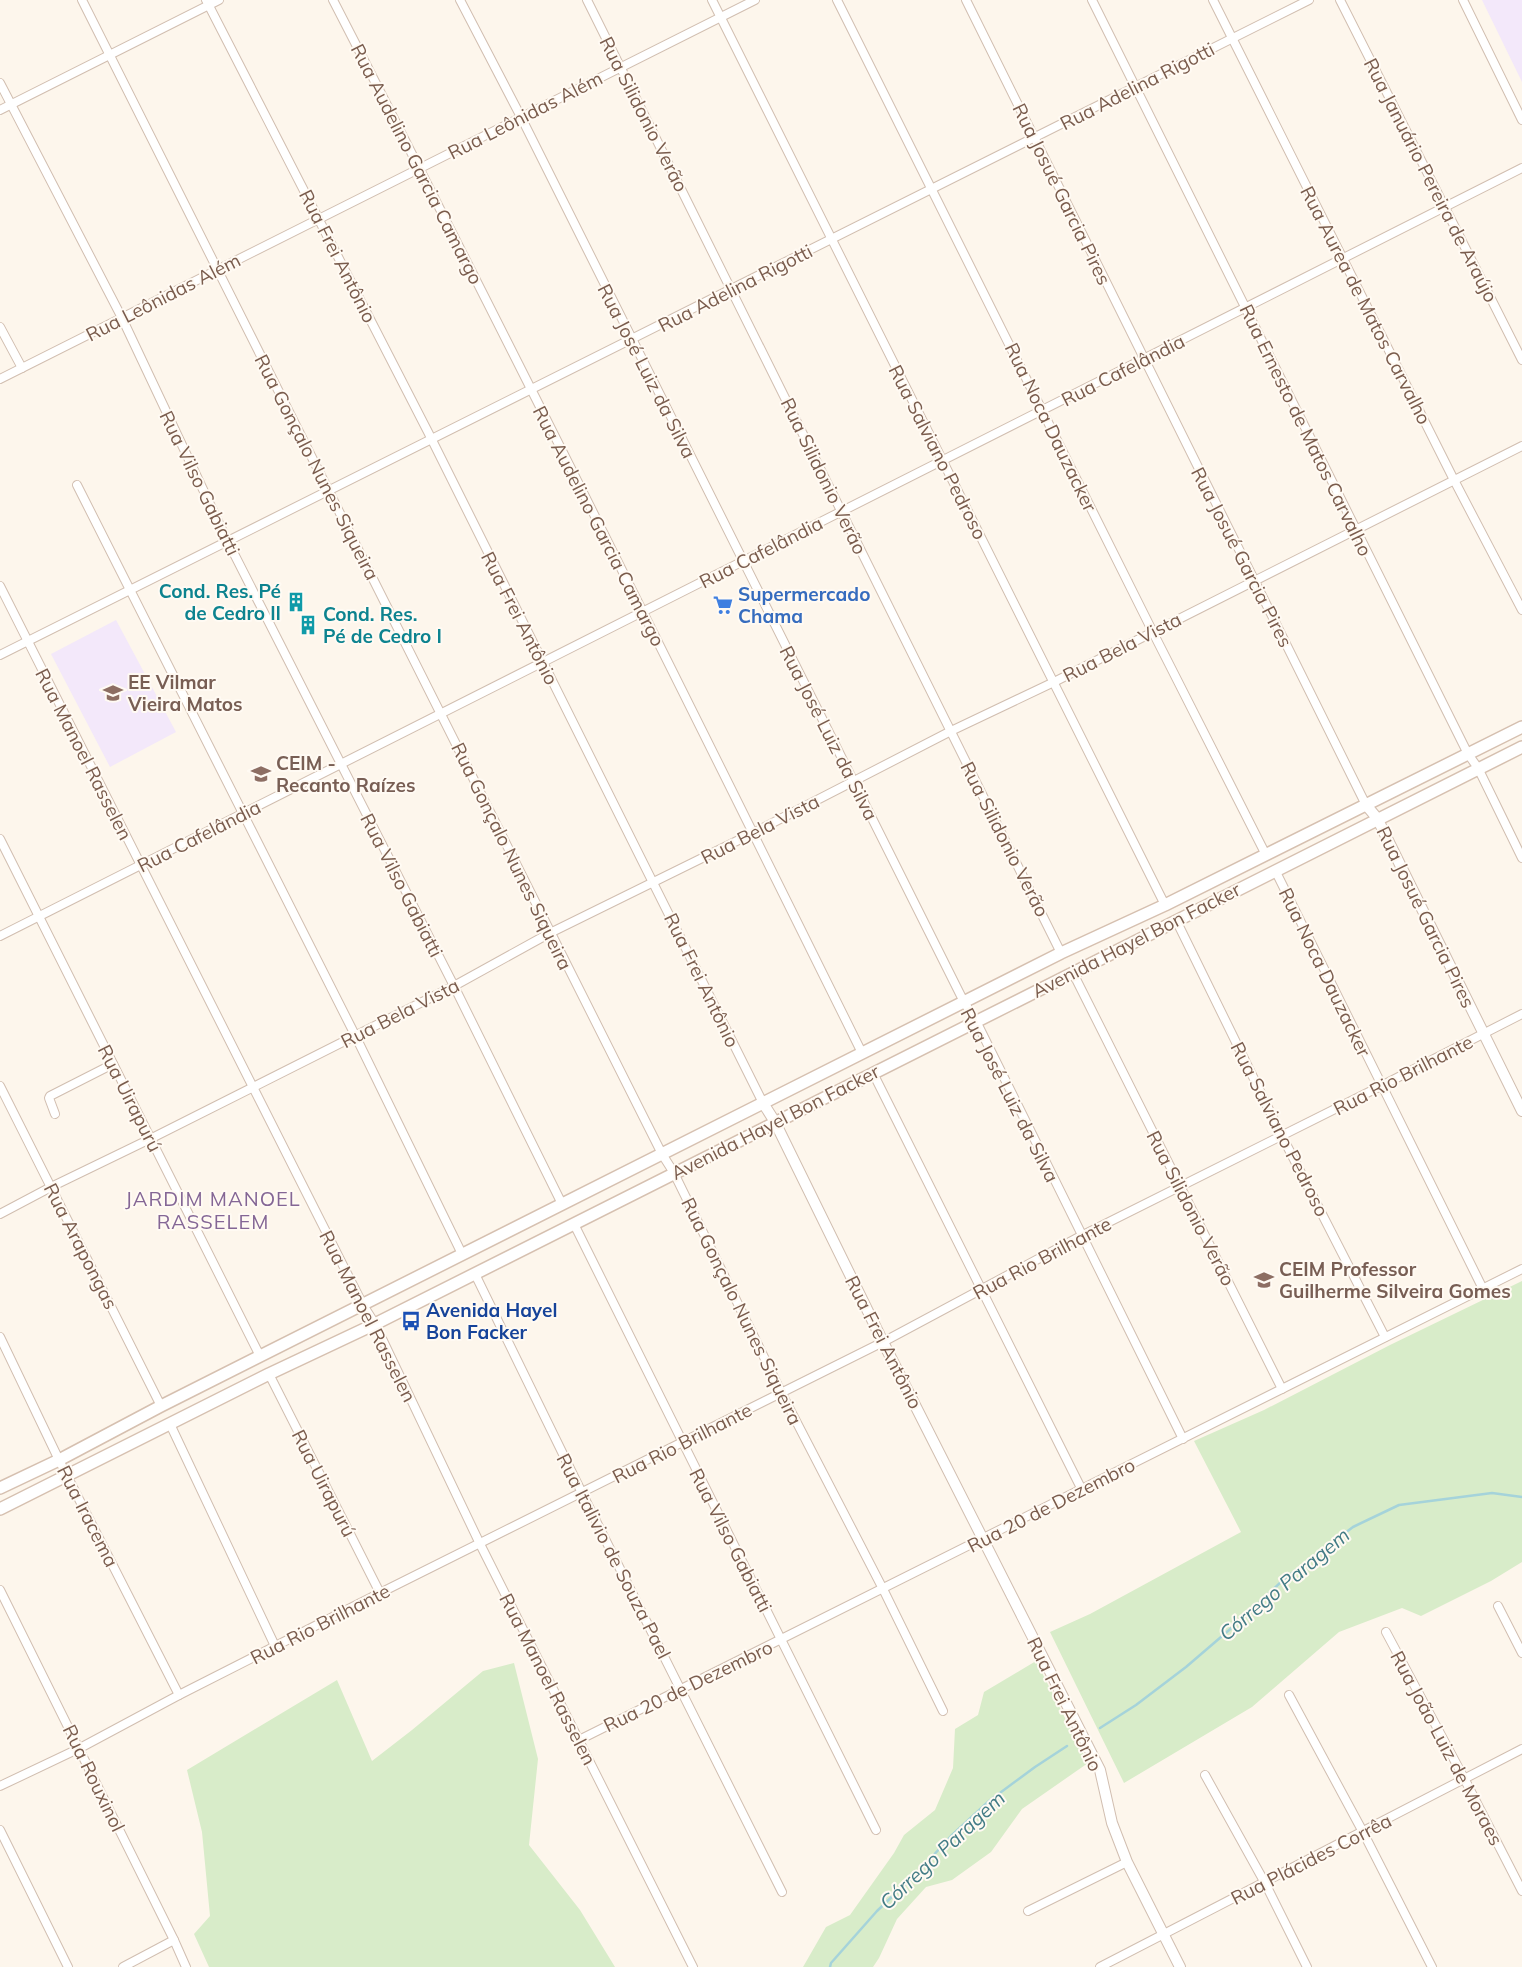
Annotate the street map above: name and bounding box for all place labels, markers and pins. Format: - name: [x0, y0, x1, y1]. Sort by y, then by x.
- place label: Cond. Res. Pé de Cedro II: [159, 579, 281, 625]
- place label: Supermercado Chama: [738, 582, 870, 628]
- building icon: Cond. Res. Pé de Cedro II: [285, 591, 307, 613]
- supermarket icon: Supermercado Chama: [712, 594, 734, 616]
- place label: Cond. Res. Pé de Cedro I: [323, 602, 442, 648]
- building icon: Cond. Res. Pé de Cedro I: [297, 614, 319, 636]
- place label: EE Vilmar Vieira Matos: [127, 670, 243, 716]
- school or university icon: EE Vilmar Vieira Matos: [102, 682, 124, 704]
- place label: CEIM - Recanto Raízes: [276, 751, 416, 797]
- school or university icon: CEIM - Recanto Raízes: [250, 763, 272, 785]
- place label: CEIM Professor Guilherme Silveira Gomes: [1279, 1257, 1511, 1303]
- school or university icon: CEIM Professor Guilherme Silveira Gomes: [1253, 1269, 1275, 1291]
- place label: Avenida Hayel Bon Facker: [426, 1298, 557, 1344]
- bus stop icon: Avenida Hayel Bon Facker: [400, 1310, 422, 1332]

